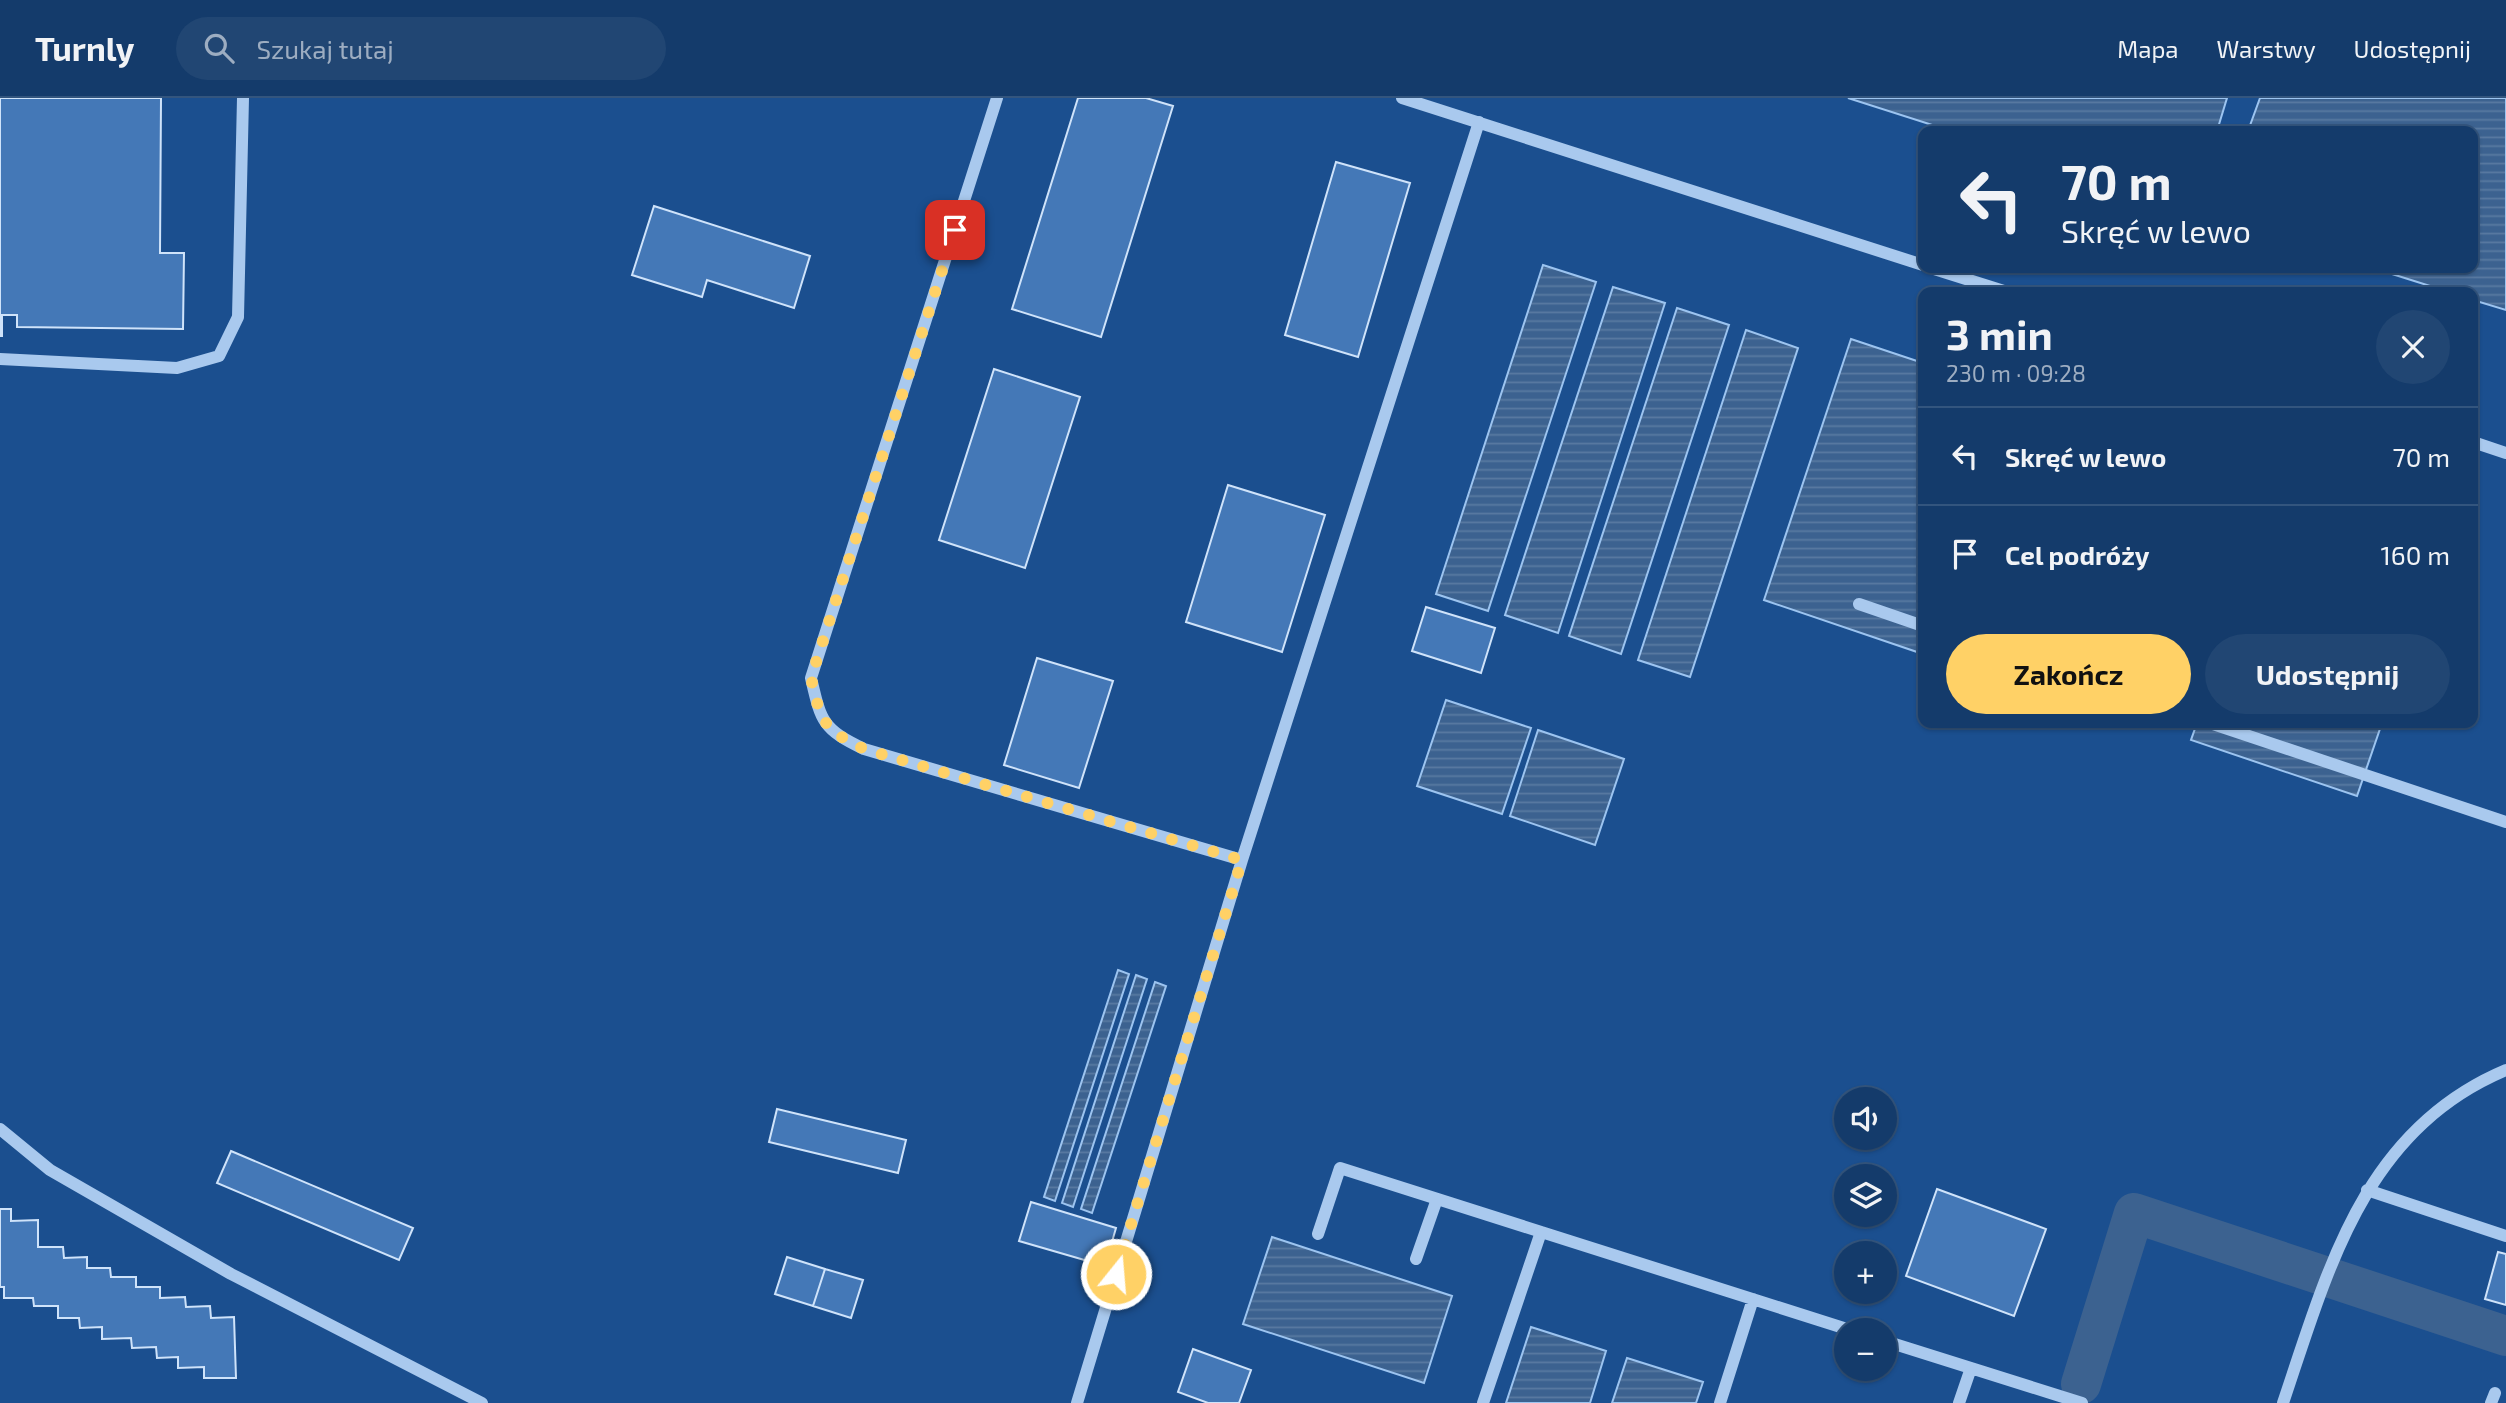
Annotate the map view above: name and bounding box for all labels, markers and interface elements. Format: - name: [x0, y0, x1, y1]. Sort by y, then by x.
- search box: [176, 17, 666, 80]
- text: Turnly: [35, 28, 134, 68]
- icon: search: [200, 29, 238, 67]
- text: Szukaj tutaj: [256, 33, 394, 64]
- text: Mapa: [2117, 34, 2179, 63]
- text: Warstwy: [2217, 34, 2316, 63]
- text: Udostępnij: [2354, 34, 2471, 63]
- text: 70 m: [2061, 151, 2172, 210]
- icon: left: [1946, 154, 2037, 245]
- pin: [925, 200, 985, 260]
- icon: arrive: [936, 211, 974, 249]
- text: Skręć w lewo: [2061, 211, 2251, 249]
- text: 3 min: [1946, 308, 2053, 358]
- button: close: [2376, 310, 2450, 384]
- text: 230 m · 09:28: [1946, 359, 2086, 387]
- icon: left: [1946, 437, 1984, 475]
- text: Skręć w lewo: [2005, 441, 2166, 472]
- text: 70 m: [2392, 441, 2450, 472]
- icon: arrive: [1946, 535, 1984, 573]
- text: Cel podróży: [2005, 539, 2150, 570]
- text: 160 m: [2381, 539, 2450, 570]
- button: Zakończ: [1946, 634, 2191, 714]
- button: Udostępnij: [2205, 634, 2450, 714]
- map controls: [1834, 1087, 1897, 1381]
- button: sound: [1834, 1087, 1897, 1150]
- button: layers: [1834, 1164, 1897, 1227]
- position arrow: [1079, 1237, 1153, 1311]
- button: +: [1834, 1241, 1897, 1304]
- button: −: [1834, 1318, 1897, 1381]

